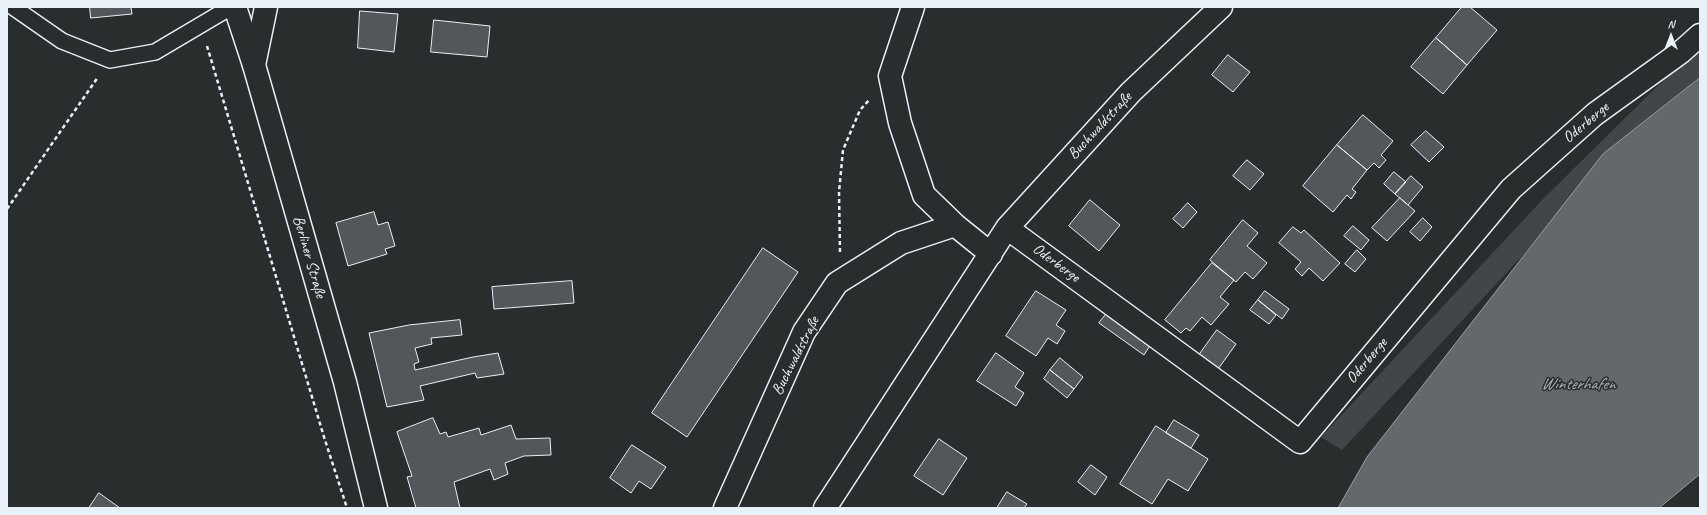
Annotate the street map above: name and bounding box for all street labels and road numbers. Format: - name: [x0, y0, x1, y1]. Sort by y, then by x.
- street label: Buchwaldstraße: [1064, 88, 1136, 164]
- street label: Oderberge: [1559, 98, 1613, 148]
- street label: Berliner Straße: [288, 214, 330, 300]
- street label: Oderberge: [1029, 239, 1083, 287]
- street label: Buchwaldstraße: [768, 314, 824, 398]
- street label: Oderberge: [1342, 334, 1392, 388]

